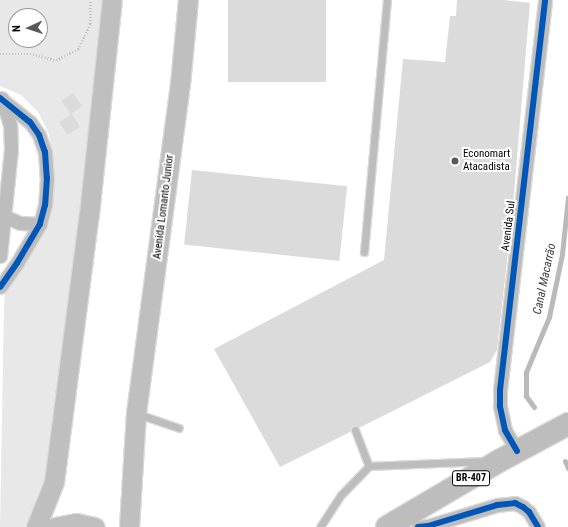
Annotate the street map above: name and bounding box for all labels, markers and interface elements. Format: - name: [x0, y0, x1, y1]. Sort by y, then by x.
- north arrow: [8, 8, 48, 48]
- text: N: [10, 25, 23, 32]
- place label: Economart Atacadista: [463, 148, 510, 174]
- street label: Avenida Lomanto Junior: [151, 154, 177, 260]
- marker: Economart Atacadista: [450, 156, 460, 166]
- street label: Avenida Sul: [499, 200, 519, 252]
- water label: Canal Macarrão: [530, 242, 560, 316]
- road number: BR-407: [452, 470, 490, 486]

